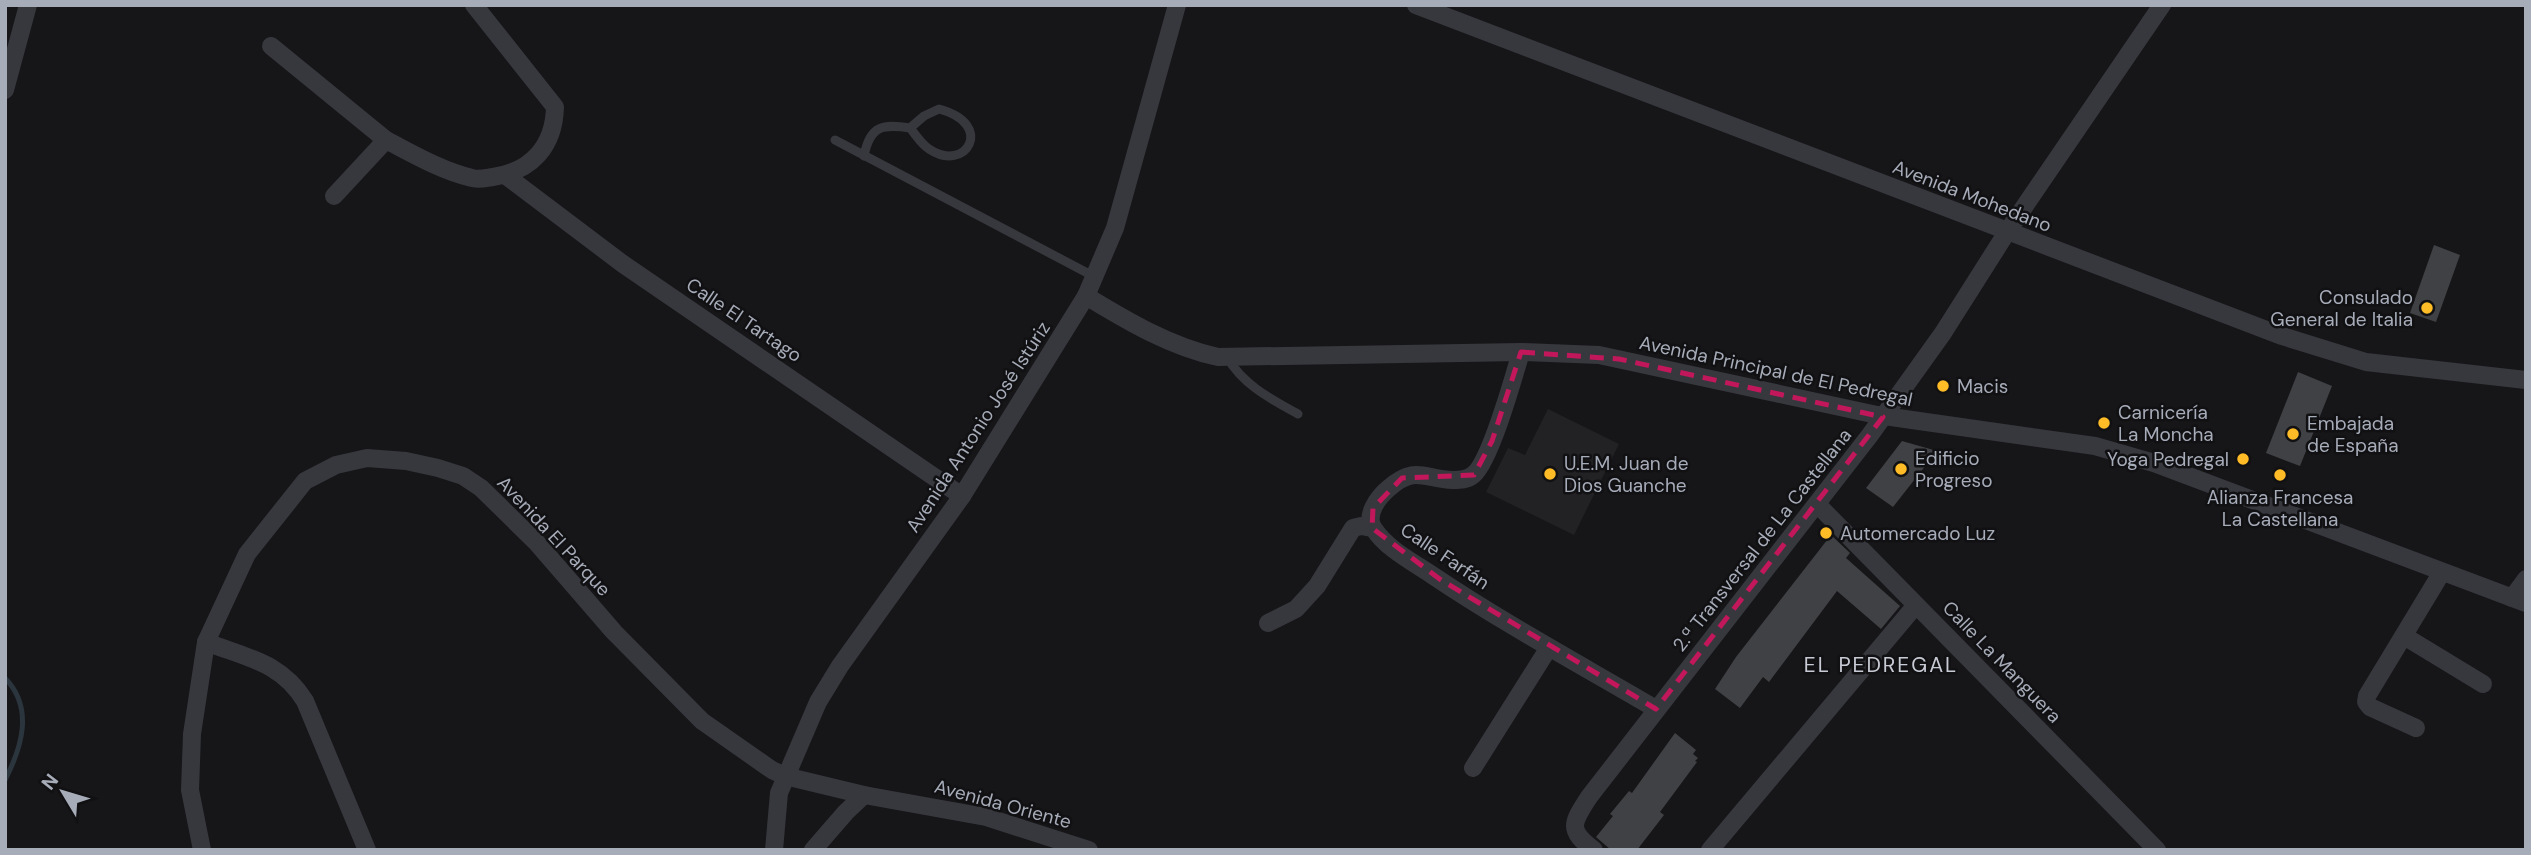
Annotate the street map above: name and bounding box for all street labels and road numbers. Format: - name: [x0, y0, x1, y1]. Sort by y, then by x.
- street label: Avenida Mohedano: [1889, 154, 2055, 238]
- street label: Calle El Tartago: [681, 272, 807, 368]
- street label: Avenida Antonio José Istúriz: [900, 317, 1056, 537]
- street label: Avenida Principal de El Pedregal: [1637, 330, 1915, 412]
- street label: 2.ª Transversal de La Castellana: [1667, 423, 1857, 657]
- street label: Avenida El Parque: [492, 470, 616, 602]
- street label: Calle Farfán: [1396, 517, 1494, 595]
- street label: Calle La Manguera: [1937, 596, 2067, 728]
- street label: Avenida Oriente: [932, 774, 1074, 834]

